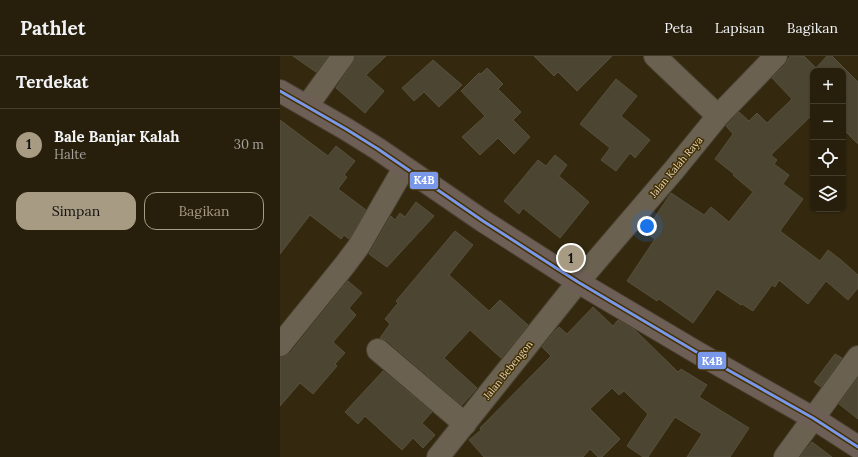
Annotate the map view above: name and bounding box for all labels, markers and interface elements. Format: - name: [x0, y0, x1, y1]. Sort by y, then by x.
- text: Pathlet: [20, 16, 85, 40]
- text: Peta: [664, 19, 693, 37]
- text: Lapisan: [715, 19, 765, 37]
- text: Bagikan: [787, 19, 838, 37]
- map controls: [810, 68, 846, 212]
- button: +: [810, 68, 846, 104]
- text: Terdekat: [16, 71, 89, 93]
- button: −: [810, 104, 846, 140]
- text: Bale Banjar Kalah: [54, 127, 180, 146]
- street label: Jalan Kalah Raya: [646, 134, 705, 201]
- text: 1: [26, 136, 32, 153]
- text: 30 m: [234, 136, 264, 153]
- button: locate: [810, 140, 846, 176]
- text: Halte: [54, 146, 86, 163]
- line badge: K4B: [409, 171, 439, 190]
- text: K4B: [413, 173, 435, 187]
- button: layers: [810, 176, 846, 212]
- button: Simpan: [16, 192, 136, 230]
- button: Bagikan: [144, 192, 264, 230]
- your location: [637, 216, 657, 236]
- pin: 1: [558, 243, 584, 273]
- street label: Jalan Bebengon: [480, 338, 536, 403]
- line badge: K4B: [697, 351, 727, 370]
- text: K4B: [701, 354, 723, 368]

